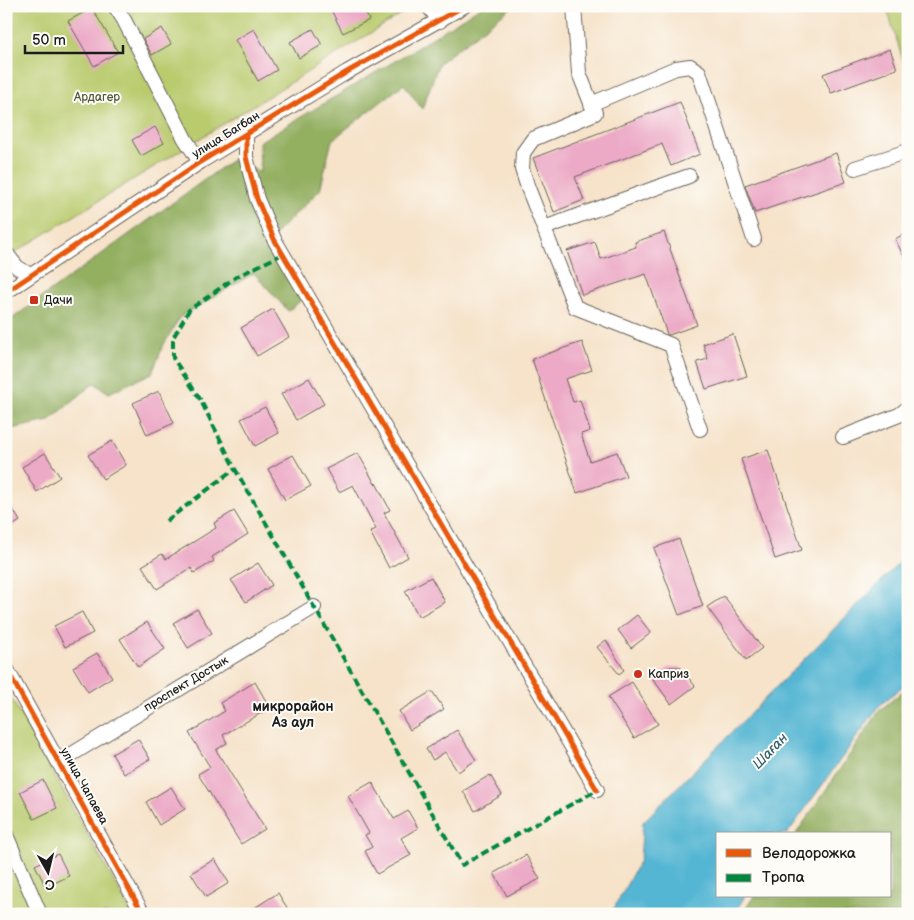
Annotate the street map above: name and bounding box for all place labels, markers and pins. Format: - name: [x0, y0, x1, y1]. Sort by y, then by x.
- place label: Дачи: [44, 293, 73, 308]
- marker: Дачи: [28, 294, 40, 306]
- place label: Каприз: [648, 667, 689, 682]
- marker: Каприз: [632, 668, 644, 680]

